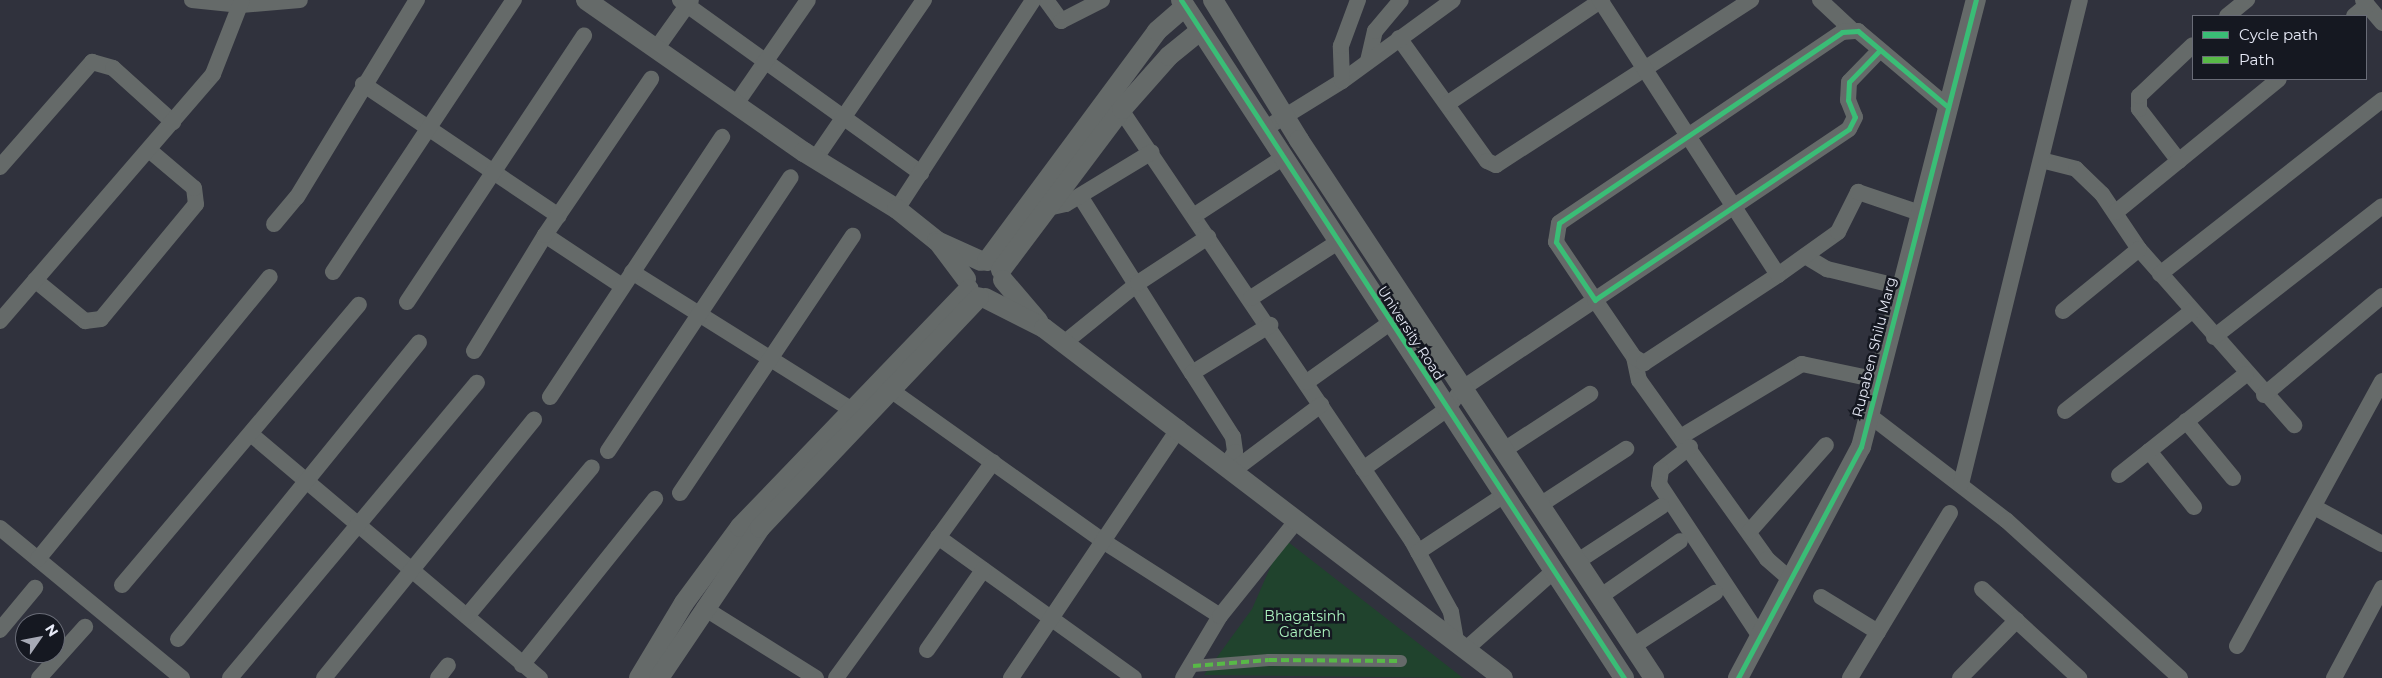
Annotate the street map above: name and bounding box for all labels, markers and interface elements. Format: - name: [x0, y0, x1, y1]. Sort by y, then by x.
- legend: [2192, 15, 2367, 80]
- text: Cycle path: [2239, 25, 2318, 44]
- text: Path: [2239, 50, 2275, 69]
- street label: Rupaben Shilu Marg: [1848, 275, 1900, 419]
- street label: University Road: [1374, 283, 1448, 383]
- park label: Bhagatsinh Garden: [1264, 608, 1346, 640]
- north arrow: [15, 613, 65, 663]
- text: N: [41, 621, 62, 640]

